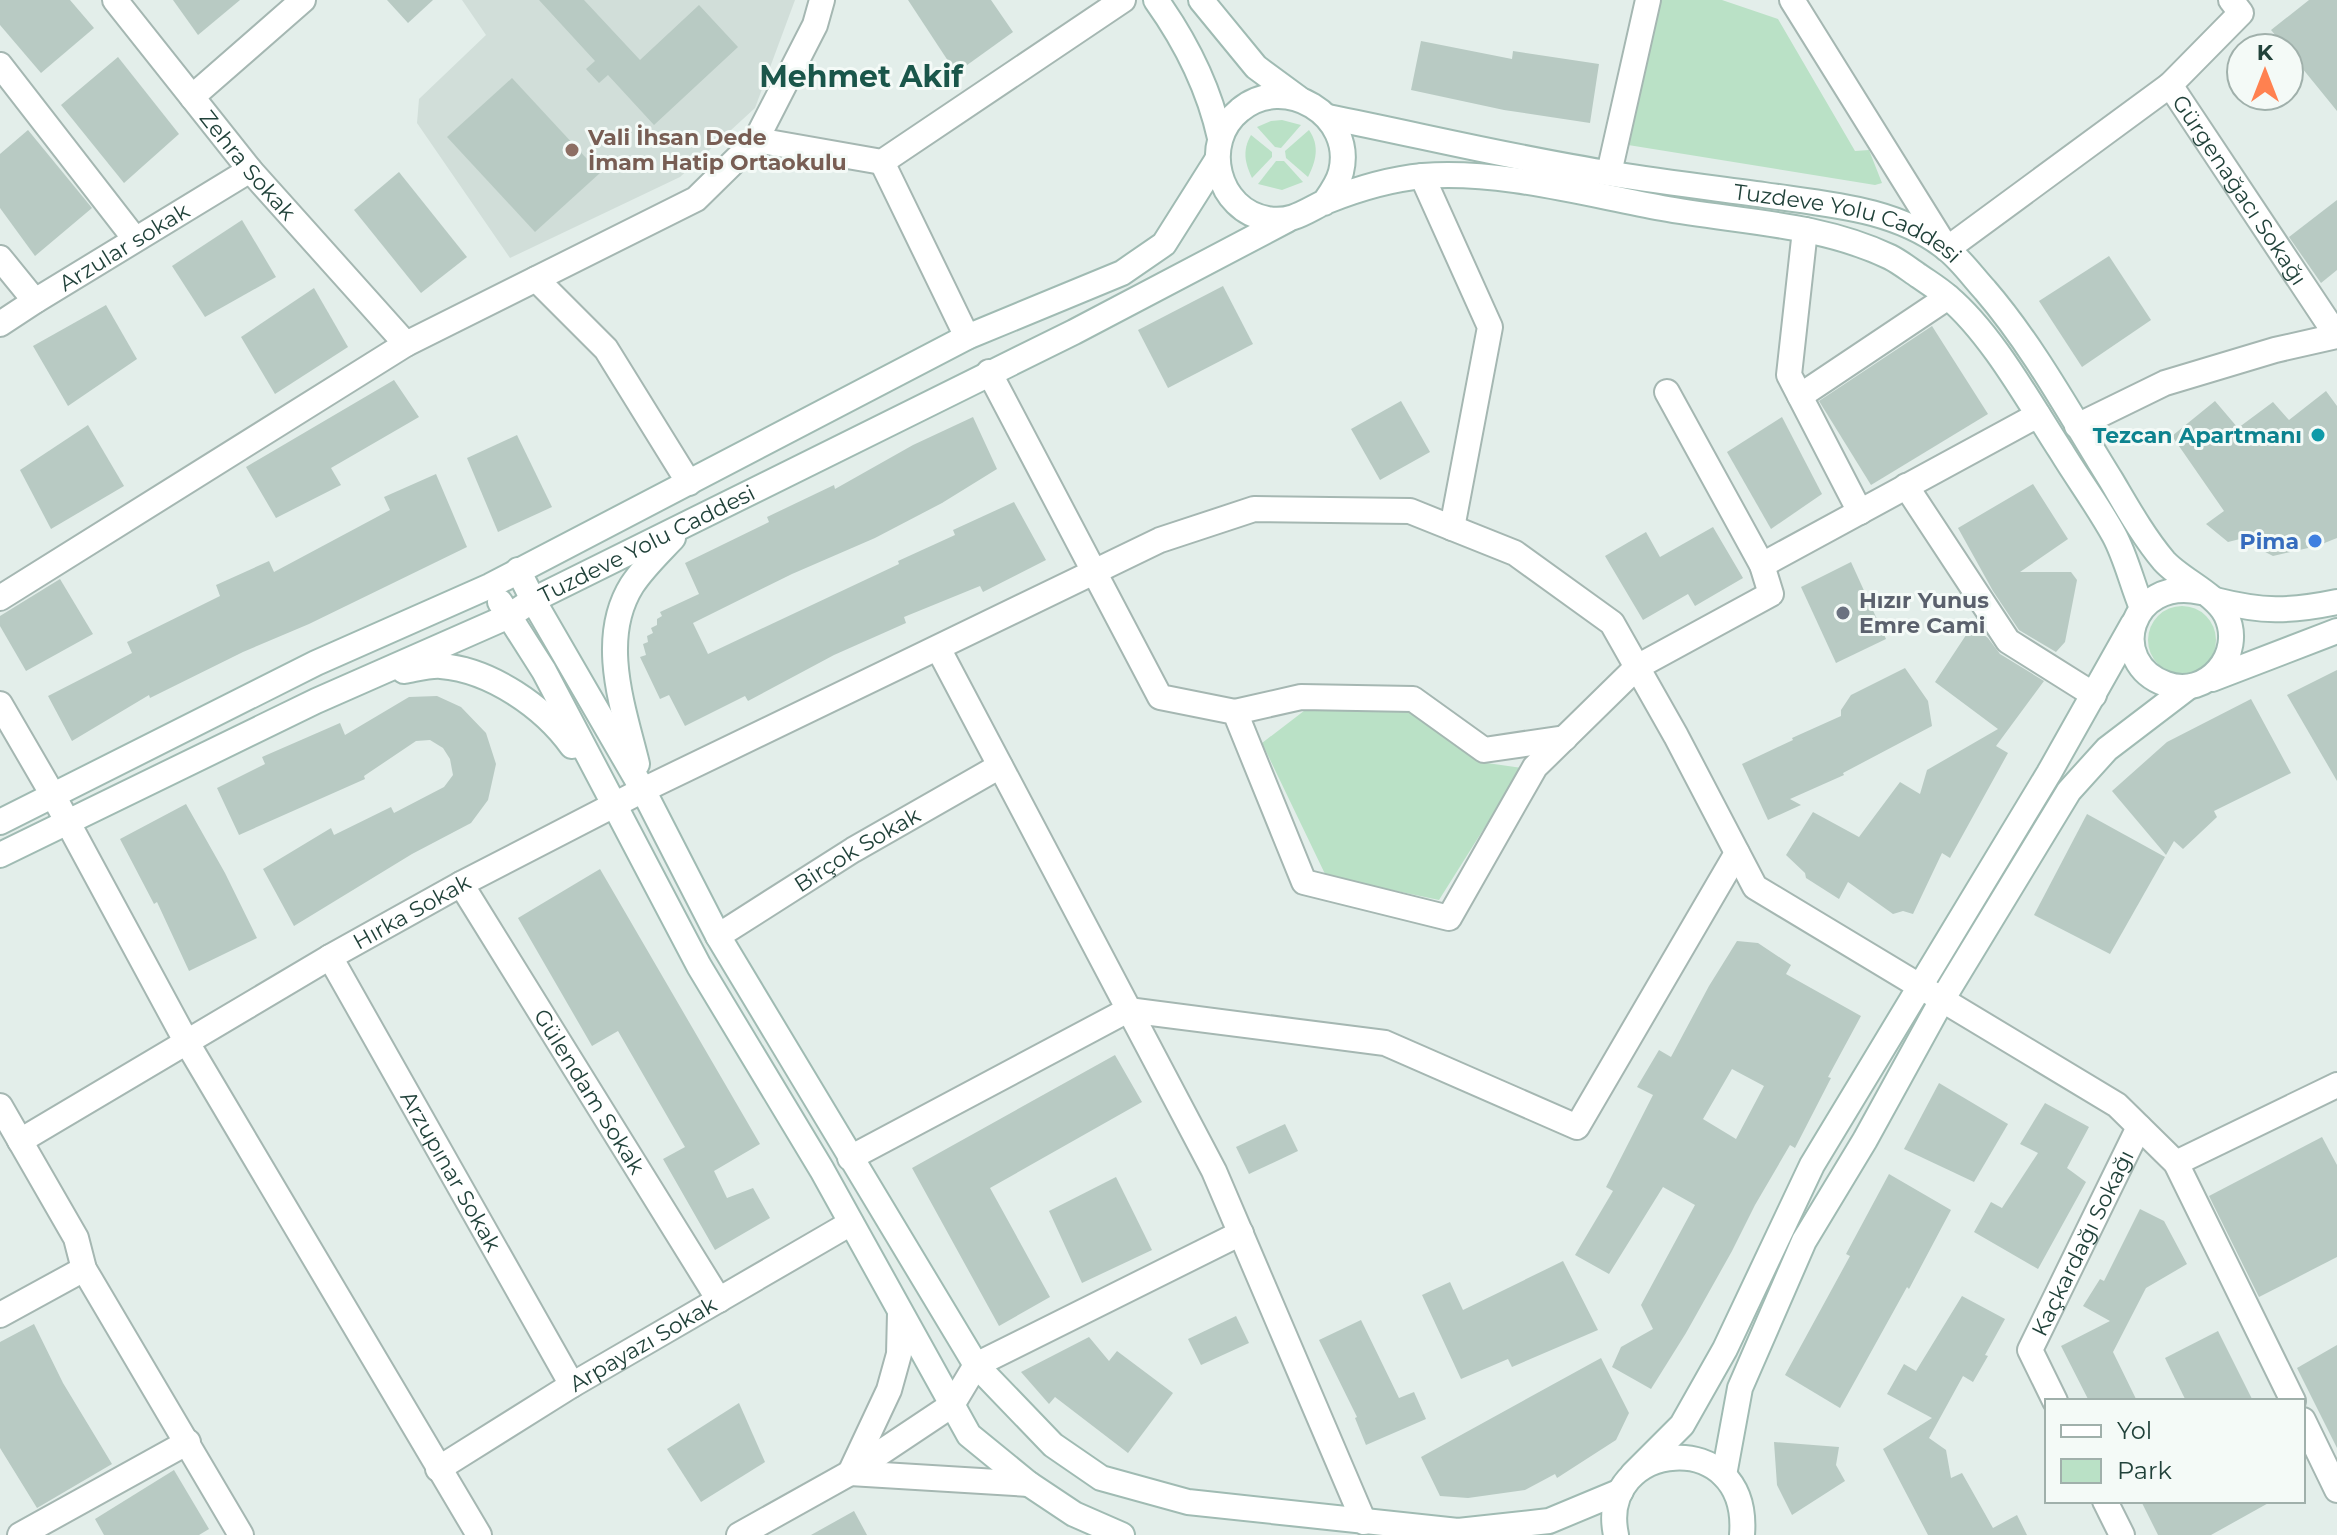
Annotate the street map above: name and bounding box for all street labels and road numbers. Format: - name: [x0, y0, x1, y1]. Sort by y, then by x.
- street label: Gürgenağacı Sokağı: [2167, 90, 2313, 290]
- street label: Zehra Sokak: [194, 105, 302, 226]
- street label: Tuzdeve Yolu Caddesi: [1732, 178, 1967, 268]
- street label: Arzular sokak: [54, 196, 195, 297]
- street label: Tuzdeve Yolu Caddesi: [534, 479, 759, 609]
- street label: Birçok Sokak: [789, 801, 926, 898]
- street label: Hırka Sokak: [348, 868, 476, 955]
- street label: Gülendam Sokak: [528, 1004, 651, 1180]
- street label: Arzupınar Sokak: [395, 1086, 508, 1257]
- street label: Kaçkardağı Sokağı: [2025, 1145, 2139, 1340]
- street label: Arpayazı Sokak: [564, 1290, 722, 1397]

